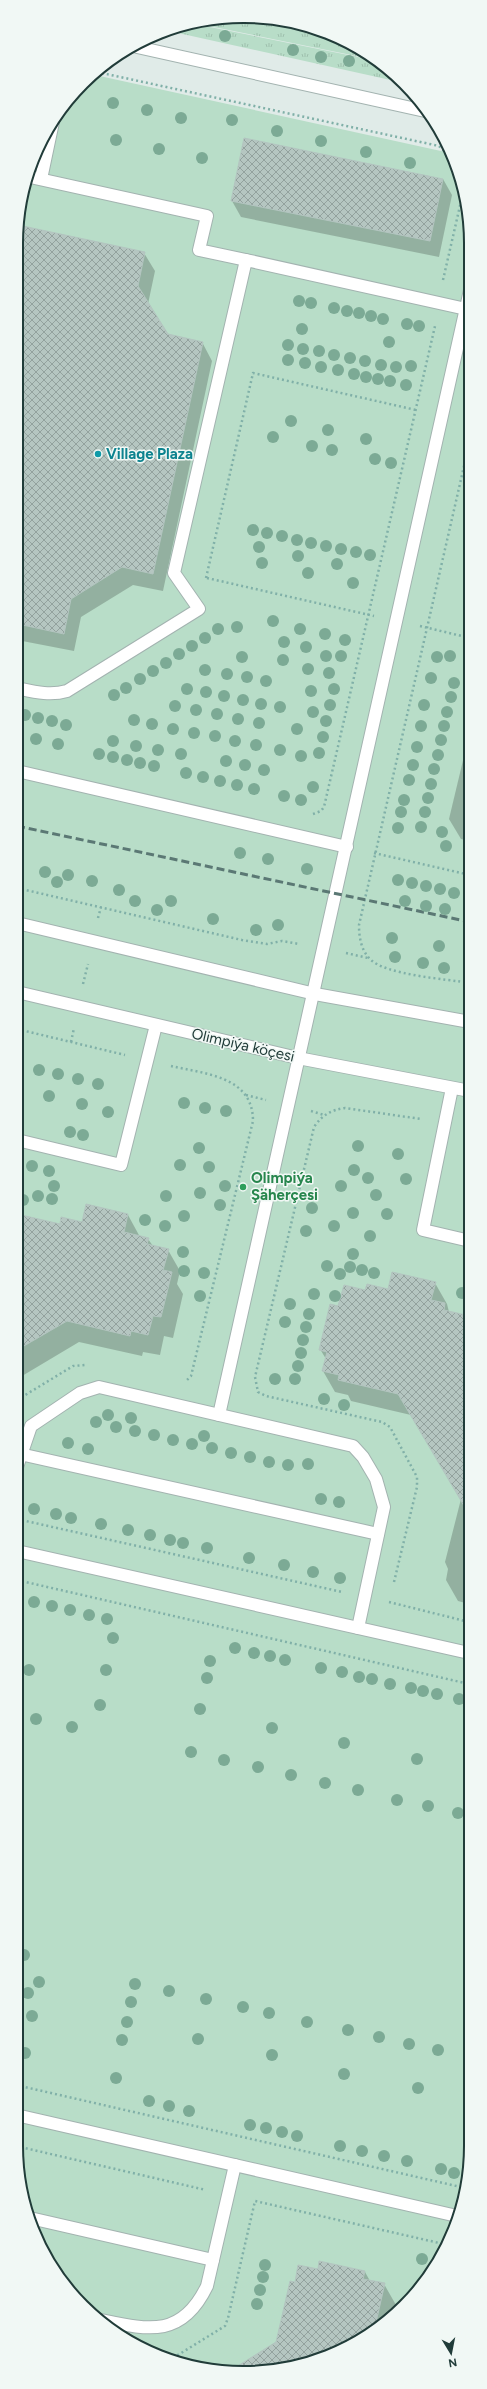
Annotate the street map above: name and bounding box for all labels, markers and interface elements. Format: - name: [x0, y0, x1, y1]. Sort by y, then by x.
- place label: Village Plaza: [106, 445, 193, 463]
- marker: Village Plaza: [93, 449, 103, 459]
- street label: Olimpiýa köçesi: [190, 1024, 296, 1066]
- place label: Olimpiýa Şäherçesi: [251, 1169, 318, 1204]
- marker: Olimpiýa Şäherçesi: [238, 1182, 248, 1192]
- north arrow: [431, 2333, 471, 2373]
- text: N: [447, 2355, 458, 2369]

